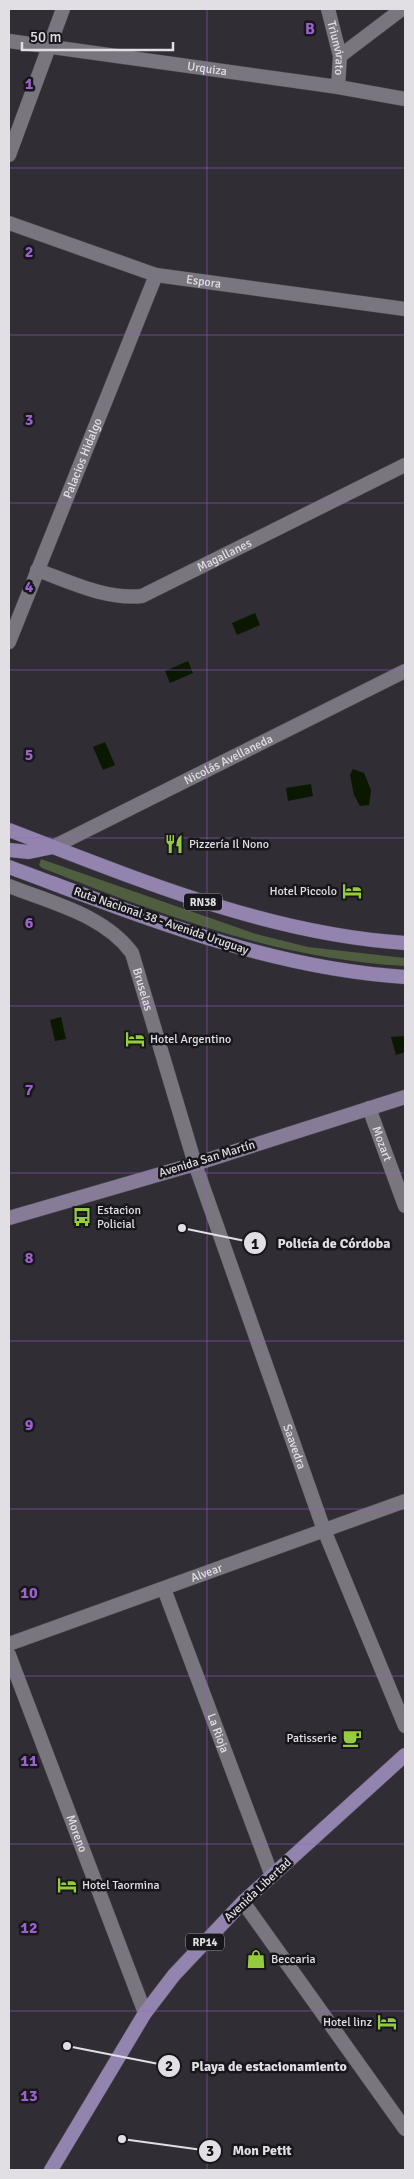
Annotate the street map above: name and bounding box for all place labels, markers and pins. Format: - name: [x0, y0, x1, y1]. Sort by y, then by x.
- restaurant icon: Pizzería Il Nono: [163, 833, 185, 855]
- place label: Pizzería Il Nono: [189, 837, 269, 852]
- hotel icon: Hotel Piccolo: [341, 880, 363, 902]
- place label: Hotel Piccolo: [269, 884, 337, 899]
- hotel icon: Hotel Argentino: [124, 1028, 146, 1050]
- place label: Hotel Argentino: [150, 1032, 231, 1047]
- place label: Estacion Policial: [97, 1203, 141, 1232]
- bus stop icon: Estacion Policial: [71, 1206, 93, 1228]
- callout: Policía de Córdoba: [243, 1229, 401, 1258]
- cafe icon: Patisserie: [341, 1727, 363, 1749]
- place label: Patisserie: [287, 1731, 337, 1746]
- hotel icon: Hotel Taormina: [56, 1874, 78, 1896]
- place label: Hotel Taormina: [82, 1878, 160, 1893]
- shop icon: Beccaria: [245, 1948, 267, 1970]
- place label: Beccaria: [271, 1952, 316, 1967]
- hotel icon: Hotel linz: [376, 2011, 398, 2033]
- place label: Hotel linz: [323, 2015, 372, 2030]
- callout: Playa de estacionamiento: [156, 2051, 357, 2080]
- callout: Mon Petit: [198, 2136, 302, 2165]

